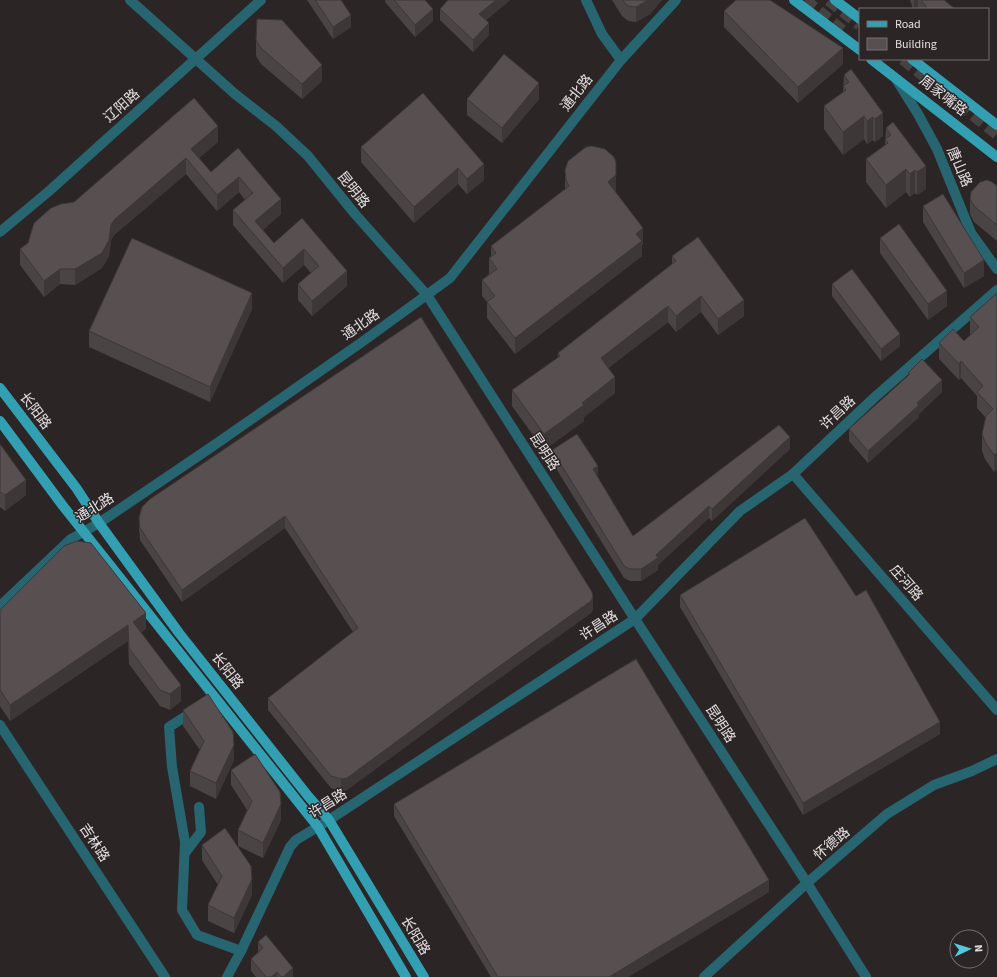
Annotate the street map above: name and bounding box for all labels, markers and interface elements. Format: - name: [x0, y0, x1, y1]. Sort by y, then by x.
- legend: [859, 8, 989, 60]
- text: Road: [895, 16, 921, 33]
- text: Building: [895, 36, 937, 53]
- street label: 通北路: [556, 70, 598, 116]
- street label: 周家嘴路: [915, 71, 971, 121]
- street label: 辽阳路: [100, 85, 144, 127]
- street label: 唐山路: [942, 144, 976, 190]
- street label: 昆明路: [332, 167, 374, 213]
- street label: 通北路: [338, 305, 384, 345]
- street label: 长阳路: [14, 388, 56, 434]
- street label: 许昌路: [816, 391, 860, 435]
- street label: 昆明路: [524, 429, 564, 475]
- street label: 通北路: [72, 488, 118, 528]
- street label: 庄河路: [885, 561, 927, 605]
- street label: 许昌路: [576, 606, 622, 646]
- street label: 长阳路: [206, 648, 248, 694]
- street label: 昆明路: [700, 701, 740, 747]
- street label: 许昌路: [305, 784, 351, 824]
- street label: 吉林路: [74, 820, 114, 866]
- street label: 怀德路: [810, 823, 854, 865]
- street label: 长阳路: [396, 913, 434, 959]
- north arrow: [949, 929, 989, 969]
- text: N: [971, 944, 986, 953]

